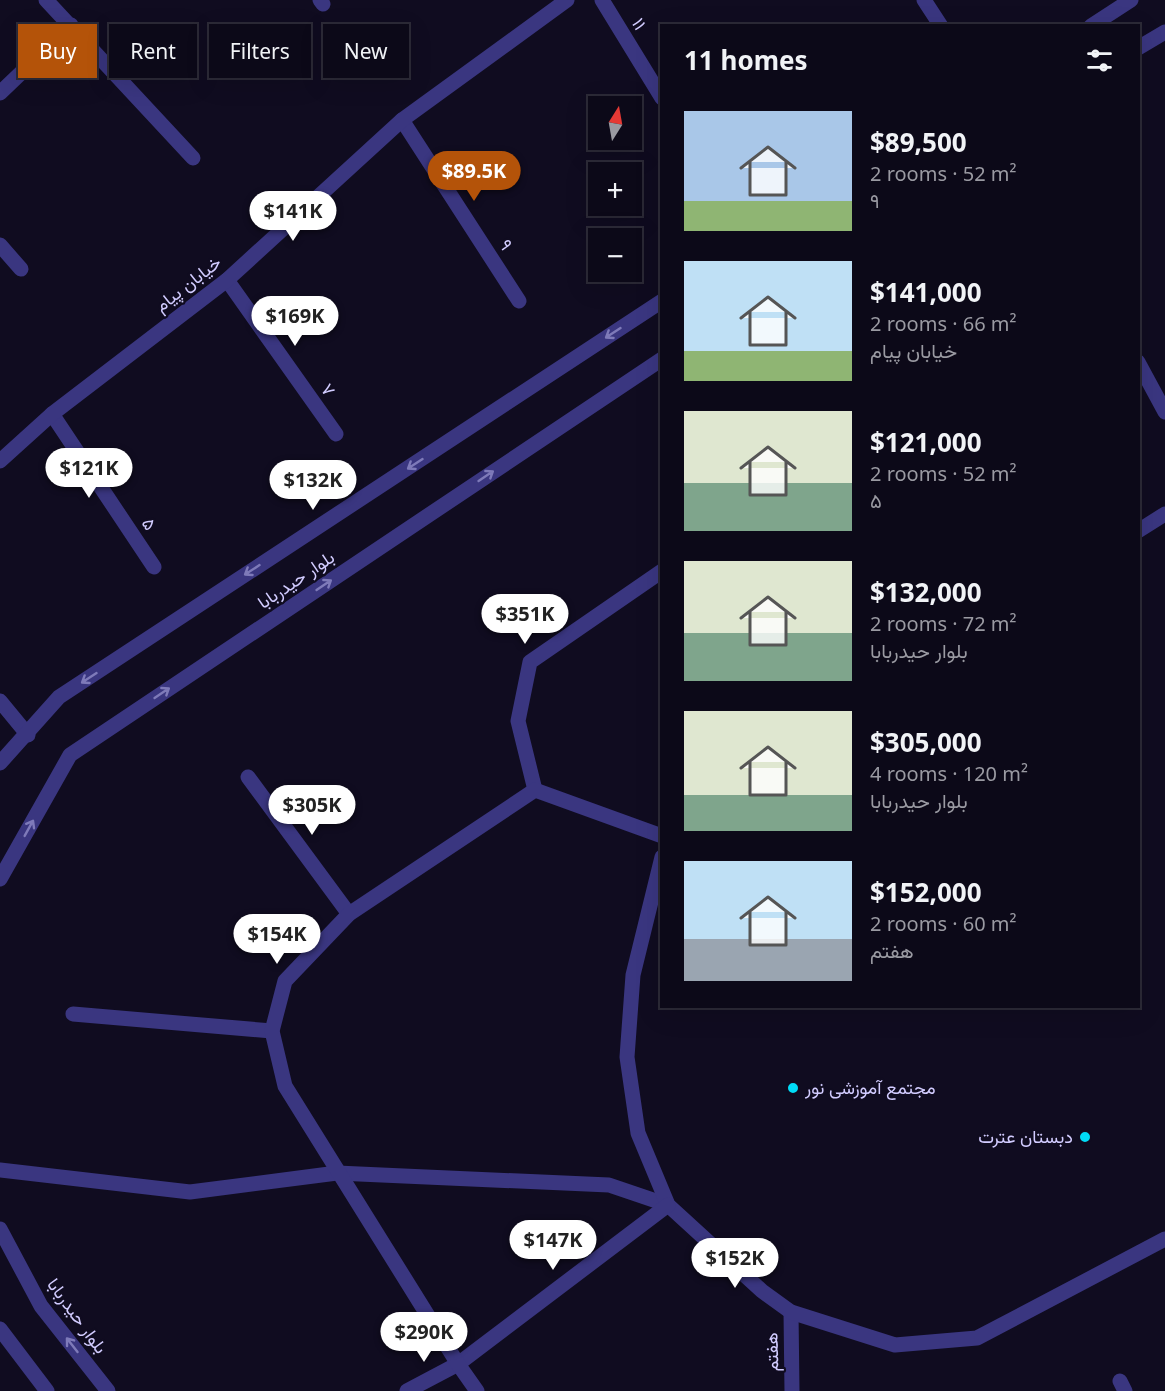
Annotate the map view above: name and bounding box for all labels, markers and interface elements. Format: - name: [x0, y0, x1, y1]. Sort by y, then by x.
- street label: ۱۱: [627, 13, 653, 34]
- chip: Buy: [18, 24, 97, 78]
- chip: Rent: [109, 24, 197, 78]
- chip: Filters: [209, 24, 311, 78]
- chip: New: [323, 24, 409, 78]
- text: 11 homes: [684, 42, 808, 78]
- icon: filters: [1083, 44, 1116, 77]
- north arrow: [588, 96, 642, 150]
- map controls: [588, 96, 642, 282]
- text: $89,500: [870, 124, 967, 160]
- icon: home: [732, 135, 804, 207]
- pin: $89.5K: [425, 151, 523, 202]
- text: $89.5K: [442, 157, 506, 184]
- text: 2 rooms · 52 m²: [870, 160, 1017, 187]
- button: +: [588, 162, 642, 216]
- text: ۹: [870, 187, 880, 214]
- pin: $141K: [251, 191, 335, 242]
- text: $141K: [263, 197, 323, 224]
- button: −: [588, 228, 642, 282]
- street label: ۹: [494, 234, 519, 255]
- street label: خیابان پیام: [149, 250, 226, 318]
- text: $141,000: [870, 274, 982, 310]
- icon: home: [732, 285, 804, 357]
- pin: $169K: [253, 296, 337, 347]
- text: $169K: [265, 302, 325, 329]
- text: 2 rooms · 66 m²: [870, 310, 1017, 337]
- one-way arrow: [604, 327, 621, 340]
- text: خیابان پیام: [870, 337, 957, 364]
- street label: ۷: [316, 378, 342, 401]
- text: $121,000: [870, 424, 982, 460]
- icon: home: [732, 435, 804, 507]
- pin: $121K: [47, 448, 131, 499]
- text: $121K: [59, 454, 119, 481]
- one-way arrow: [406, 457, 423, 470]
- pin: $132K: [271, 460, 355, 511]
- text: 2 rooms · 52 m²: [870, 460, 1017, 487]
- text: $132K: [283, 466, 343, 493]
- one-way arrow: [477, 470, 494, 482]
- text: ۵: [870, 487, 882, 514]
- street label: ۵: [137, 512, 163, 535]
- street label: بلوار حیدربابا: [252, 545, 339, 614]
- one-way arrow: [243, 564, 260, 577]
- text: $132,000: [870, 574, 982, 610]
- one-way arrow: [315, 579, 332, 591]
- icon: home: [732, 585, 804, 657]
- pin: $351K: [483, 594, 567, 645]
- text: $351K: [495, 600, 555, 627]
- text: 2 rooms · 72 m²: [870, 610, 1017, 637]
- text: بلوار حیدربابا: [870, 637, 968, 664]
- one-way arrow: [80, 671, 97, 684]
- one-way arrow: [153, 687, 170, 699]
- text: $305,000: [870, 724, 982, 760]
- icon: home: [732, 735, 804, 807]
- text: 4 rooms · 120 m²: [870, 760, 1028, 787]
- pin: $305K: [270, 785, 354, 836]
- text: بلوار حیدربابا: [870, 787, 968, 814]
- text: $305K: [282, 791, 342, 818]
- one-way arrow: [23, 820, 35, 837]
- text: $152,000: [870, 874, 982, 910]
- icon: home: [732, 885, 804, 957]
- text: 2 rooms · 60 m²: [870, 910, 1017, 937]
- pin: $154K: [235, 914, 319, 965]
- text: $154K: [247, 920, 307, 947]
- text: هفتم: [870, 937, 914, 964]
- place label: مجتمع آموزشی نور: [804, 1075, 936, 1100]
- marker: مجتمع آموزشی نور: [786, 1081, 800, 1095]
- place label: دبستان عترت: [978, 1124, 1073, 1148]
- marker: دبستان عترت: [1078, 1130, 1092, 1144]
- pin: $147K: [511, 1220, 595, 1271]
- text: $147K: [523, 1226, 583, 1253]
- pin: $152K: [693, 1238, 777, 1289]
- text: $152K: [705, 1244, 765, 1271]
- street label: بلوار حیدربابا: [42, 1273, 113, 1358]
- pin: $290K: [382, 1312, 466, 1363]
- text: $290K: [394, 1318, 454, 1345]
- street label: هفتم: [759, 1332, 784, 1372]
- one-way arrow: [66, 1337, 79, 1353]

